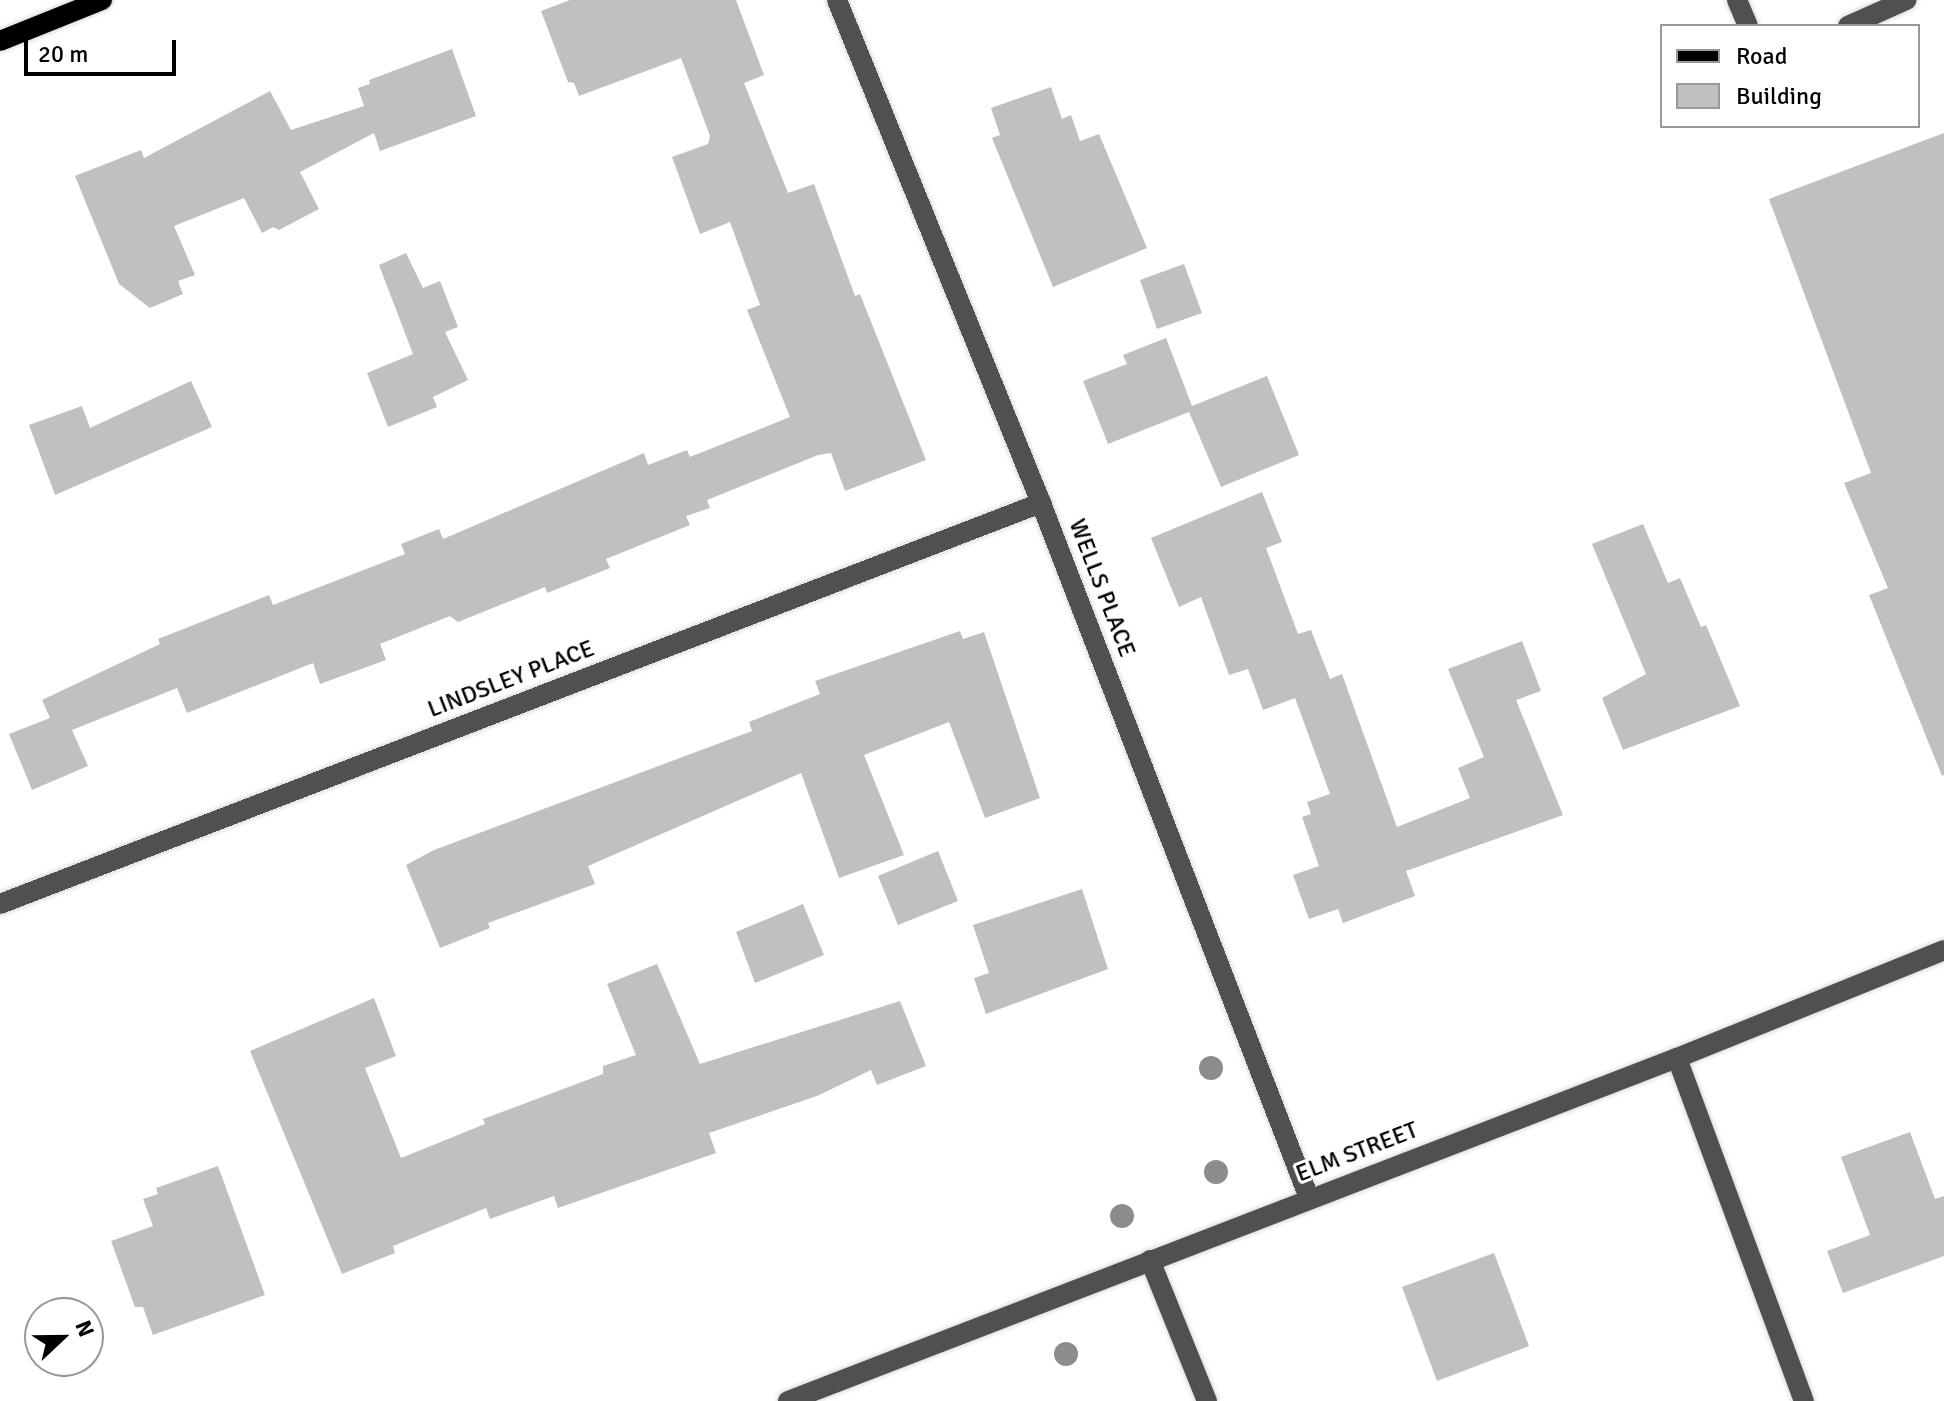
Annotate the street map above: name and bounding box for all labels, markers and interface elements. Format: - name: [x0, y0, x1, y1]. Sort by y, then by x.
- scale bar: [28, 24, 180, 74]
- legend: [1660, 24, 1920, 128]
- text: 20 m: [38, 39, 88, 69]
- text: Road: [1736, 41, 1787, 71]
- text: Building: [1736, 81, 1822, 111]
- street label: WELLS PLACE: [1062, 515, 1142, 661]
- street label: LINDSLEY PLACE: [424, 634, 598, 724]
- street label: ELM STREET: [1292, 1116, 1422, 1188]
- north arrow: [24, 1297, 104, 1377]
- text: N: [69, 1316, 100, 1341]

